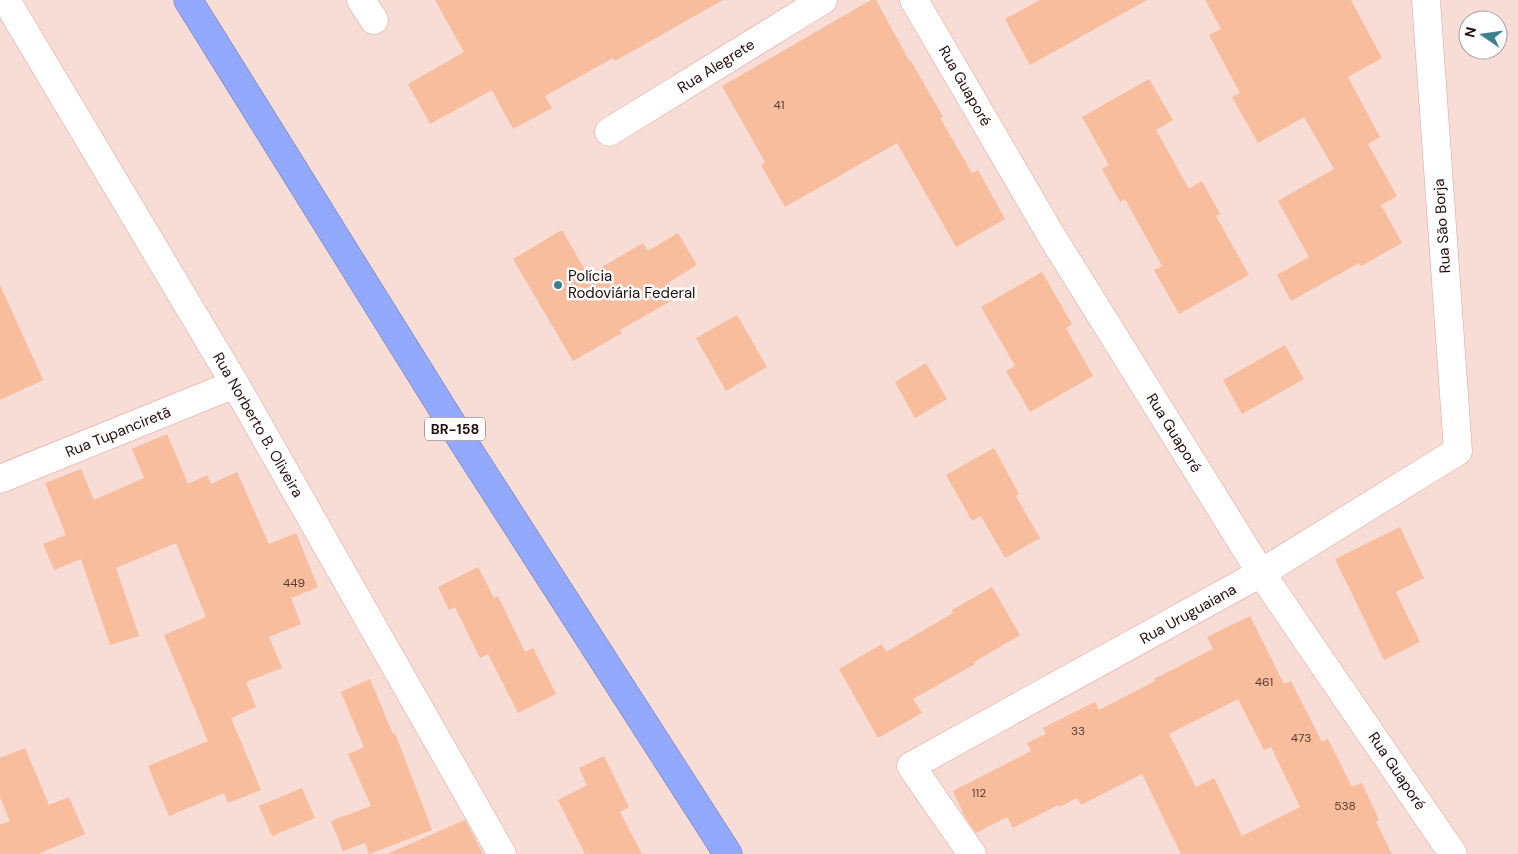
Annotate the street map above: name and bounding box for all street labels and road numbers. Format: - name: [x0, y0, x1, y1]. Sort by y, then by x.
- street label: Rua Alegrete: [674, 34, 758, 98]
- street label: Rua Guaporé: [934, 42, 996, 130]
- street label: Rua São Borja: [1429, 178, 1455, 274]
- street label: Rua Norberto B. Oliveira: [208, 349, 308, 501]
- street label: Rua Guaporé: [1142, 390, 1206, 476]
- street label: Rua Tupanciretã: [62, 402, 174, 462]
- road number: BR-158: [425, 418, 485, 440]
- street label: Rua Uruguaiana: [1136, 579, 1240, 649]
- street label: Rua Guaporé: [1364, 728, 1430, 814]

